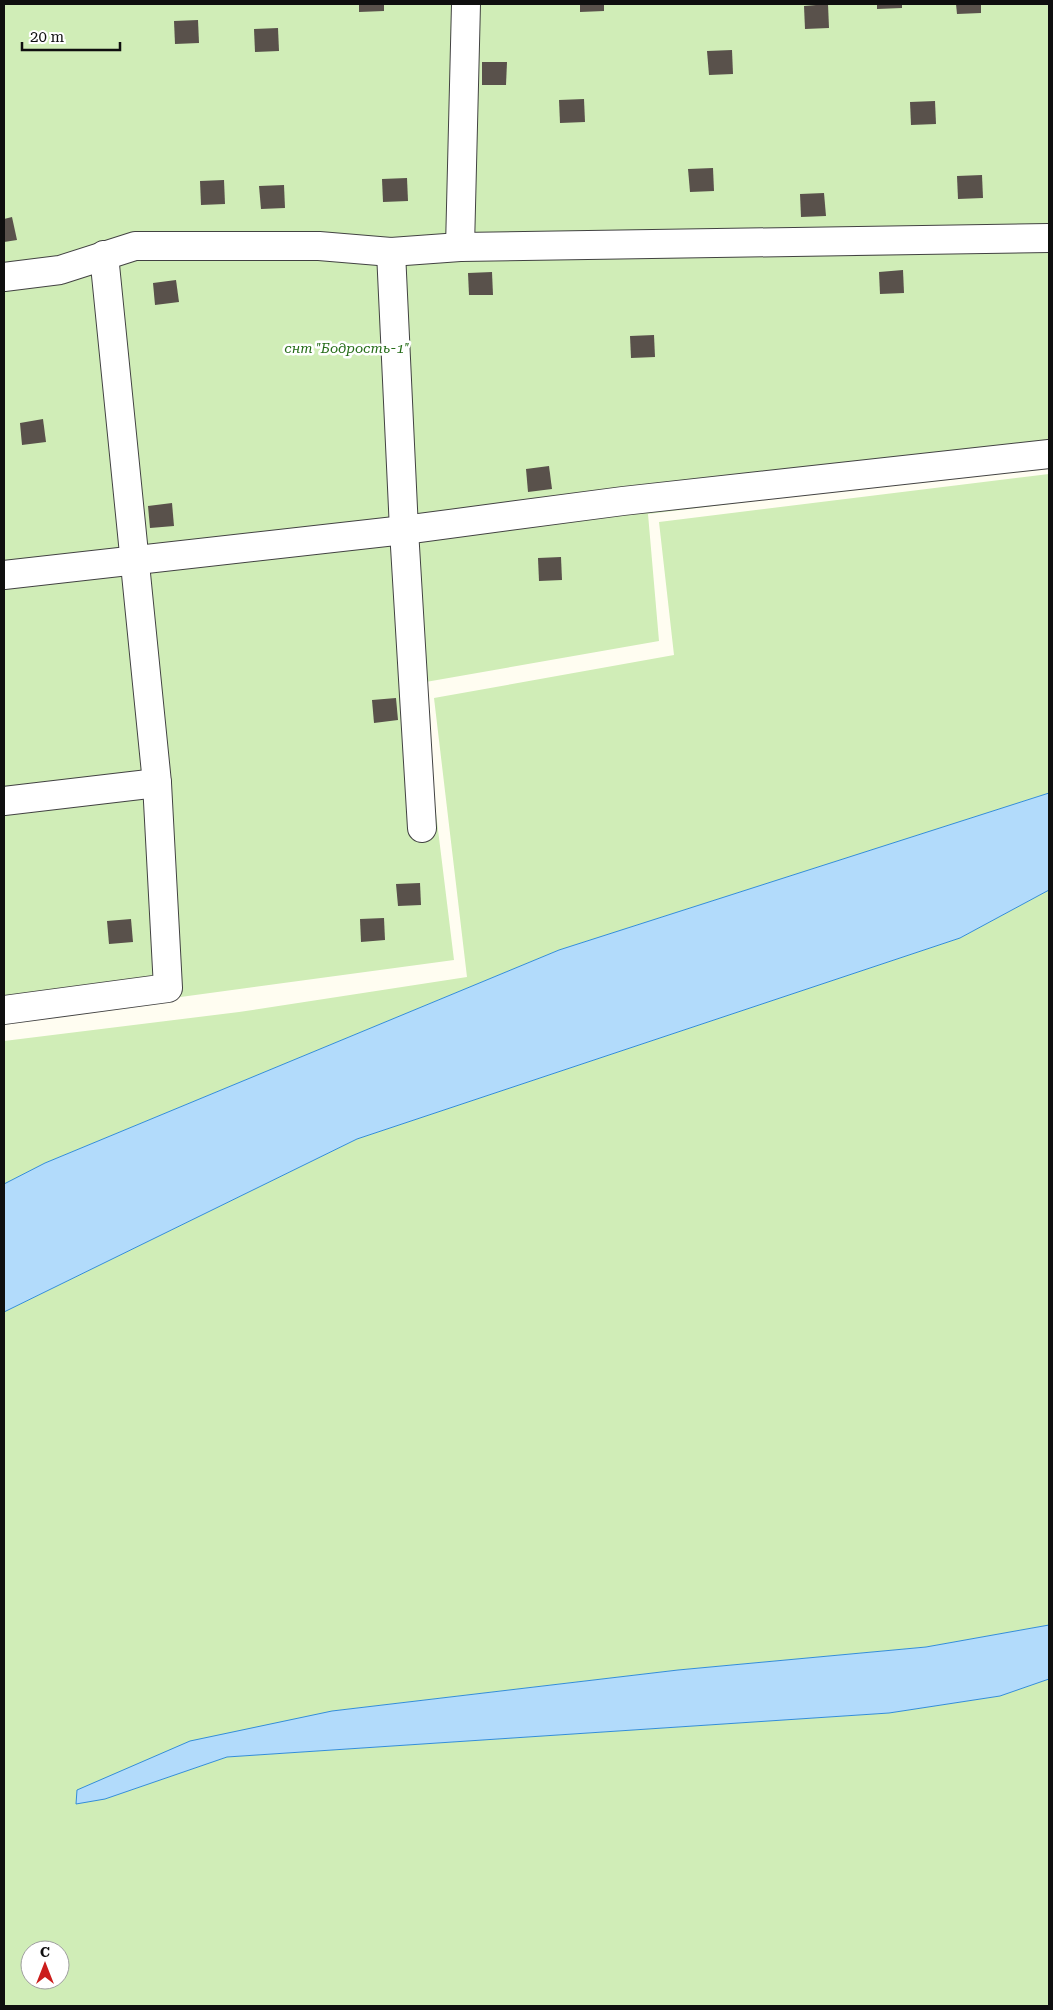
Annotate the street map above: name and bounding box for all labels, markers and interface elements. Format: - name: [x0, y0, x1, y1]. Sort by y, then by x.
- scale bar: [22, 20, 120, 52]
- text: 20 m: [30, 28, 65, 46]
- park label: снт "Бодрость-1": [284, 340, 410, 356]
- north arrow: [20, 1940, 70, 1990]
- text: С: [40, 1944, 50, 1960]

